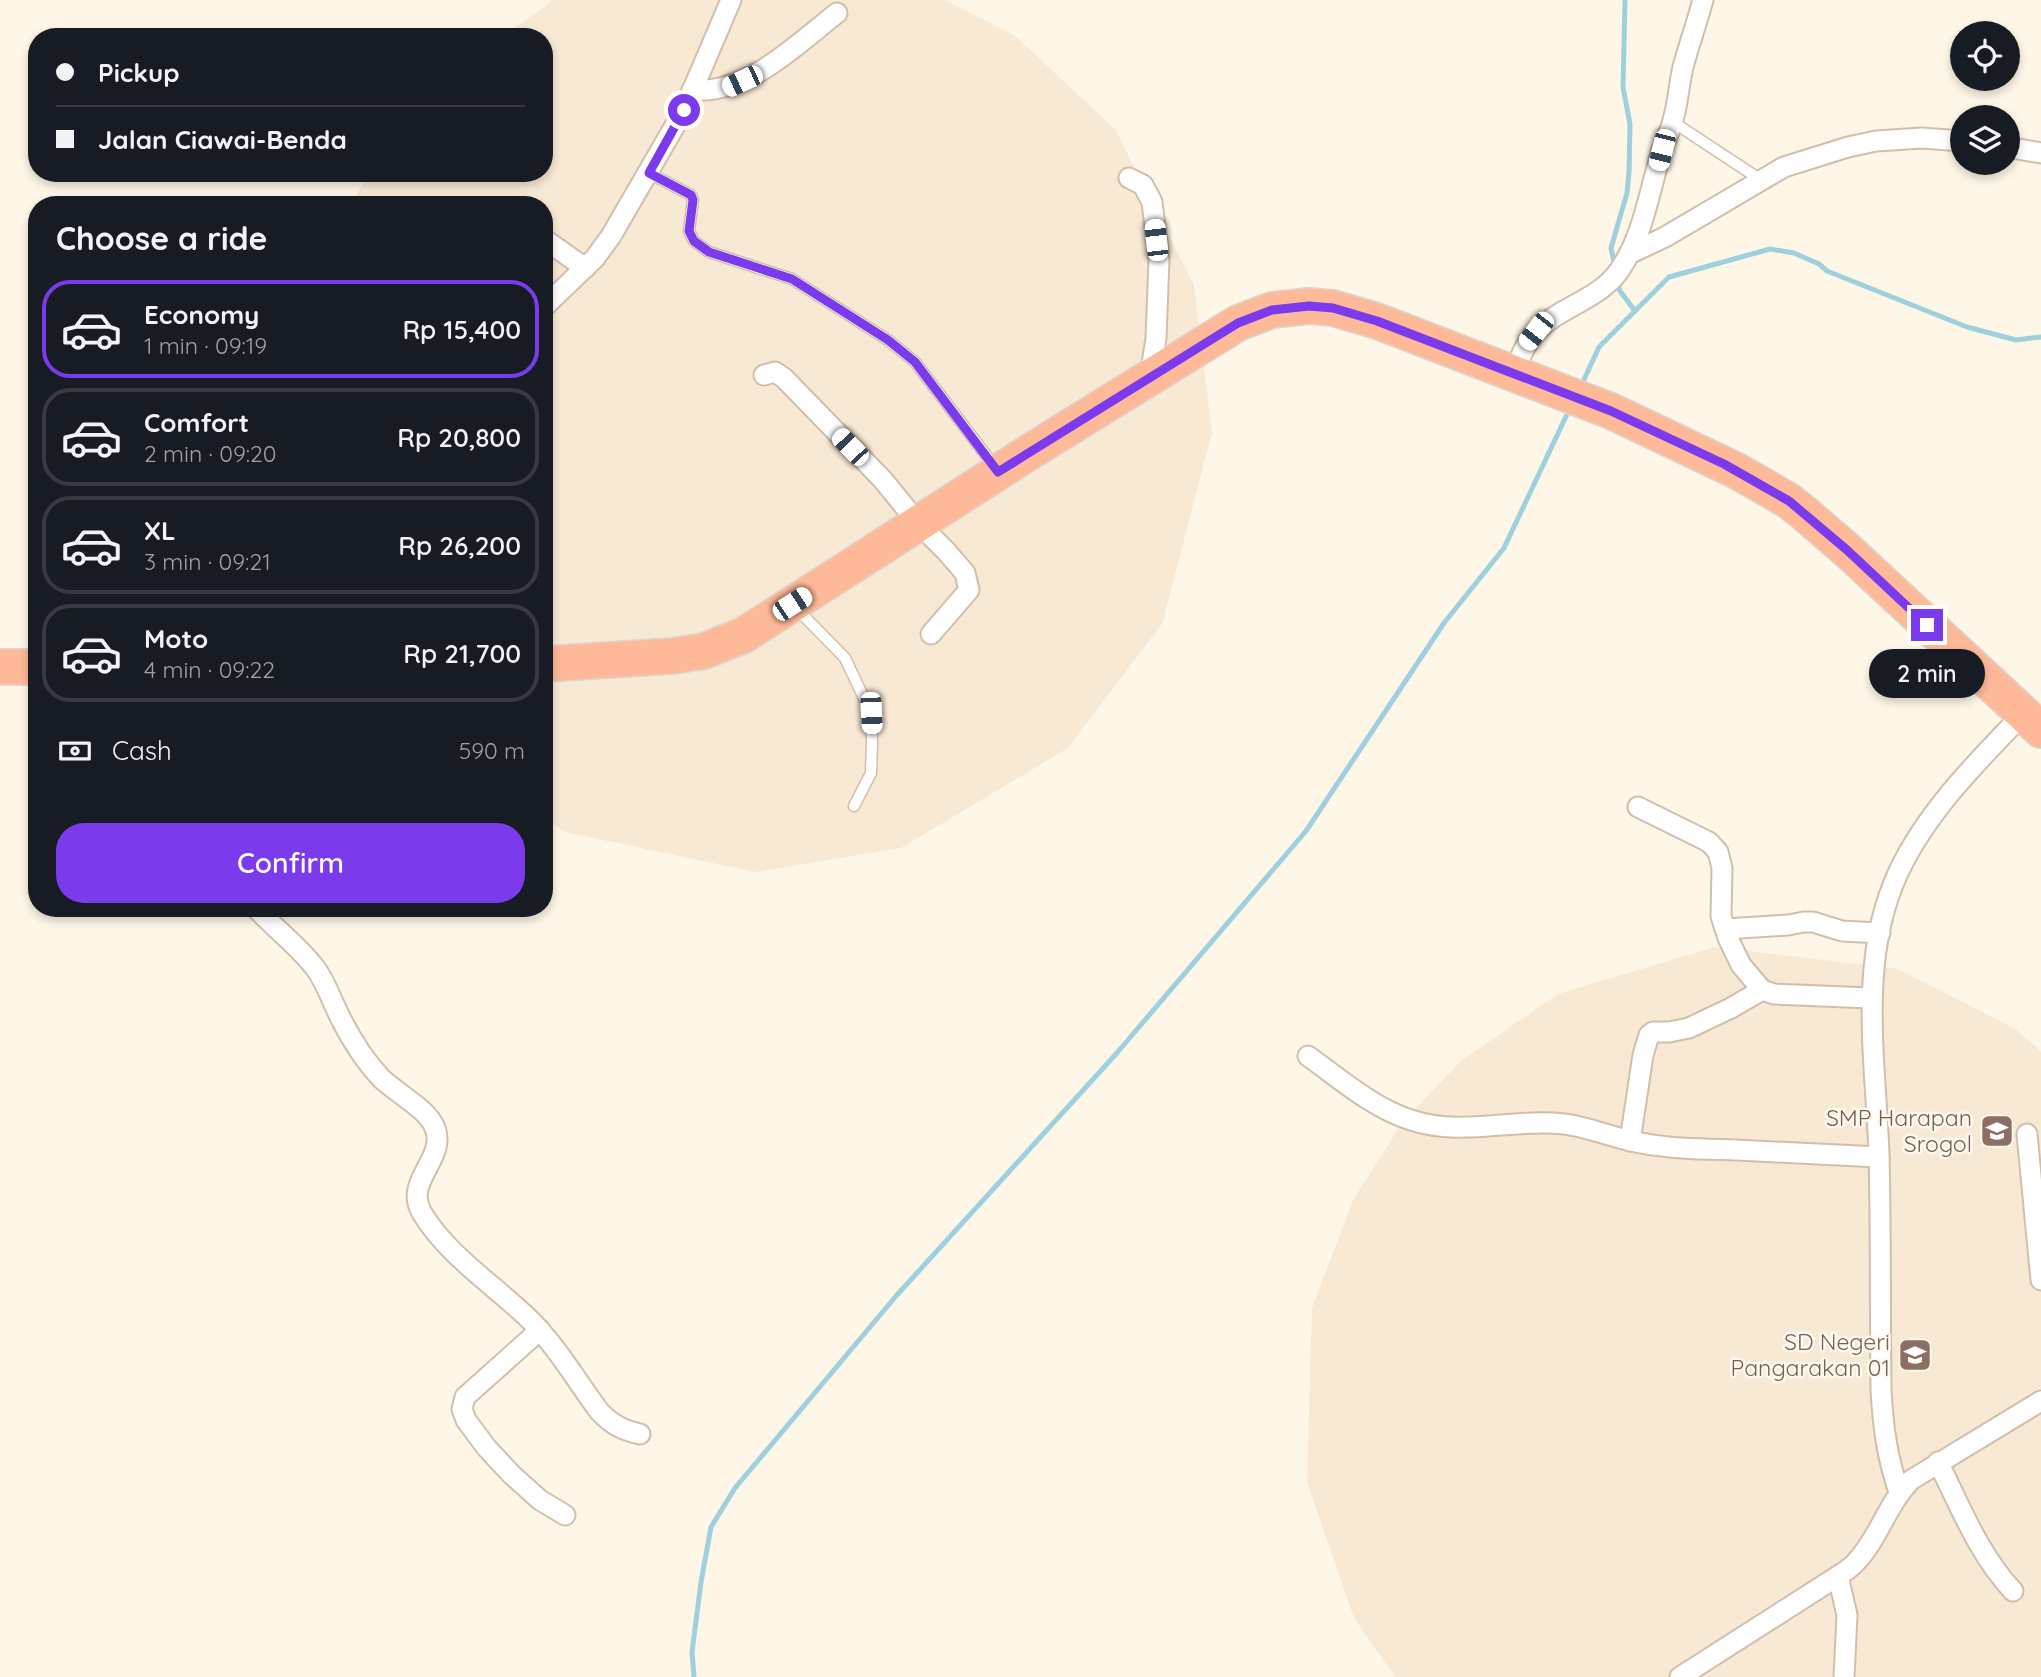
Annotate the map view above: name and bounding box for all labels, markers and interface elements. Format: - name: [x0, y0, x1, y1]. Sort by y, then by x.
- map controls: [1950, 21, 2020, 175]
- button: locate: [1950, 21, 2020, 91]
- text: Pickup: [98, 56, 180, 89]
- car: [719, 63, 766, 99]
- route start: [668, 94, 700, 126]
- button: layers: [1950, 105, 2020, 175]
- text: Jalan Ciawai-Benda: [98, 123, 347, 156]
- car: [1647, 127, 1678, 173]
- text: Choose a ride: [56, 218, 268, 258]
- car: [1144, 218, 1169, 262]
- icon: car: [60, 298, 123, 361]
- text: Economy: [144, 298, 259, 331]
- car: [1515, 308, 1558, 354]
- text: Rp 15,400: [402, 313, 521, 346]
- text: 1 min · 09:19: [144, 331, 267, 360]
- icon: car: [60, 406, 123, 469]
- text: Comfort: [144, 406, 249, 439]
- text: Rp 20,800: [397, 421, 521, 454]
- car: [828, 425, 873, 469]
- text: 2 min · 09:20: [144, 439, 277, 468]
- icon: car: [60, 514, 123, 577]
- text: XL: [144, 514, 176, 547]
- text: Rp 26,200: [398, 529, 521, 562]
- text: 3 min · 09:21: [144, 547, 271, 576]
- car: [769, 584, 816, 624]
- route end: [1911, 609, 1943, 641]
- icon: car: [60, 622, 123, 685]
- text: Moto: [144, 622, 208, 655]
- text: Rp 21,700: [403, 637, 521, 670]
- callout: 2 min: [1869, 650, 1985, 698]
- text: 4 min · 09:22: [144, 655, 275, 684]
- text: 2 min: [1897, 659, 1957, 688]
- car: [860, 691, 883, 735]
- icon: cash: [56, 732, 94, 770]
- text: Cash: [112, 734, 172, 767]
- text: 590 m: [459, 736, 525, 765]
- button: Confirm: [56, 823, 525, 903]
- place label: SMP Harapan Srogol: [1826, 1103, 1972, 1158]
- school or university icon: SMP Harapan Srogol: [1978, 1112, 2016, 1150]
- place label: SD Negeri Pangarakan 01: [1731, 1327, 1890, 1382]
- school or university icon: SD Negeri Pangarakan 01: [1896, 1336, 1934, 1374]

